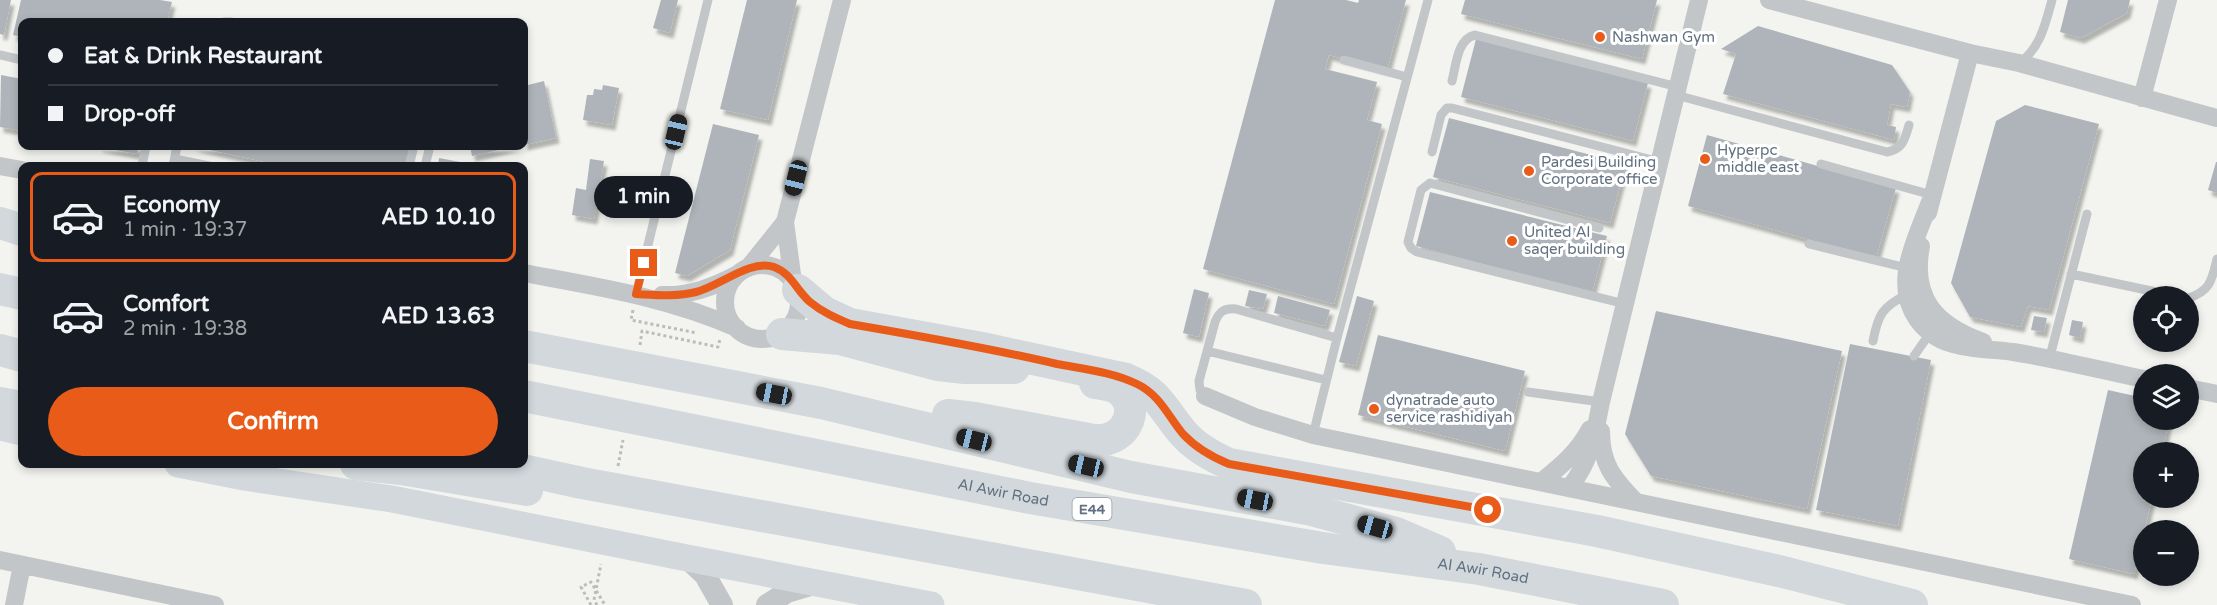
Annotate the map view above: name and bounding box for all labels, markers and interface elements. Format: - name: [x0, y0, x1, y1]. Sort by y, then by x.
- place label: Nashwan Gym: [1612, 28, 1715, 46]
- marker: Nashwan Gym: [1593, 30, 1607, 44]
- text: Eat & Drink Restaurant: [84, 43, 322, 69]
- text: Drop-off: [84, 101, 175, 127]
- car: [663, 112, 689, 152]
- place label: Hyperpc middle east: [1717, 141, 1800, 176]
- marker: Hyperpc middle east: [1698, 152, 1712, 166]
- place label: Pardesi Building Corporate office: [1541, 153, 1658, 188]
- car: [783, 158, 809, 198]
- marker: Pardesi Building Corporate office: [1522, 164, 1536, 178]
- callout: 1 min: [594, 176, 694, 218]
- text: 1 min: [617, 185, 670, 209]
- icon: car: [51, 190, 105, 244]
- text: Economy: [123, 192, 220, 218]
- text: AED 10.10: [381, 204, 495, 230]
- text: 1 min · 19:37: [123, 218, 247, 242]
- place label: United Al saqer building: [1524, 223, 1625, 258]
- marker: United Al saqer building: [1505, 234, 1519, 248]
- route end: [630, 249, 657, 276]
- map controls: [2133, 286, 2199, 586]
- button: locate: [2133, 286, 2199, 352]
- icon: car: [51, 289, 105, 343]
- text: Comfort: [123, 291, 209, 317]
- text: AED 13.63: [381, 303, 495, 329]
- text: 2 min · 19:38: [123, 317, 247, 341]
- button: layers: [2133, 364, 2199, 430]
- car: [755, 382, 793, 406]
- button: Confirm: [48, 387, 498, 456]
- place label: dynatrade auto service rashidiyah: [1386, 391, 1512, 426]
- marker: dynatrade auto service rashidiyah: [1367, 402, 1381, 416]
- car: [954, 427, 994, 453]
- button: +: [2133, 442, 2199, 508]
- car: [1066, 453, 1106, 479]
- street label: Al Awir Road: [956, 475, 1050, 510]
- car: [1236, 488, 1274, 512]
- route start: [1474, 496, 1501, 523]
- road number: E44: [1072, 498, 1112, 520]
- car: [1355, 513, 1395, 541]
- button: −: [2133, 520, 2199, 586]
- street label: Al Awir Road: [1436, 554, 1530, 588]

